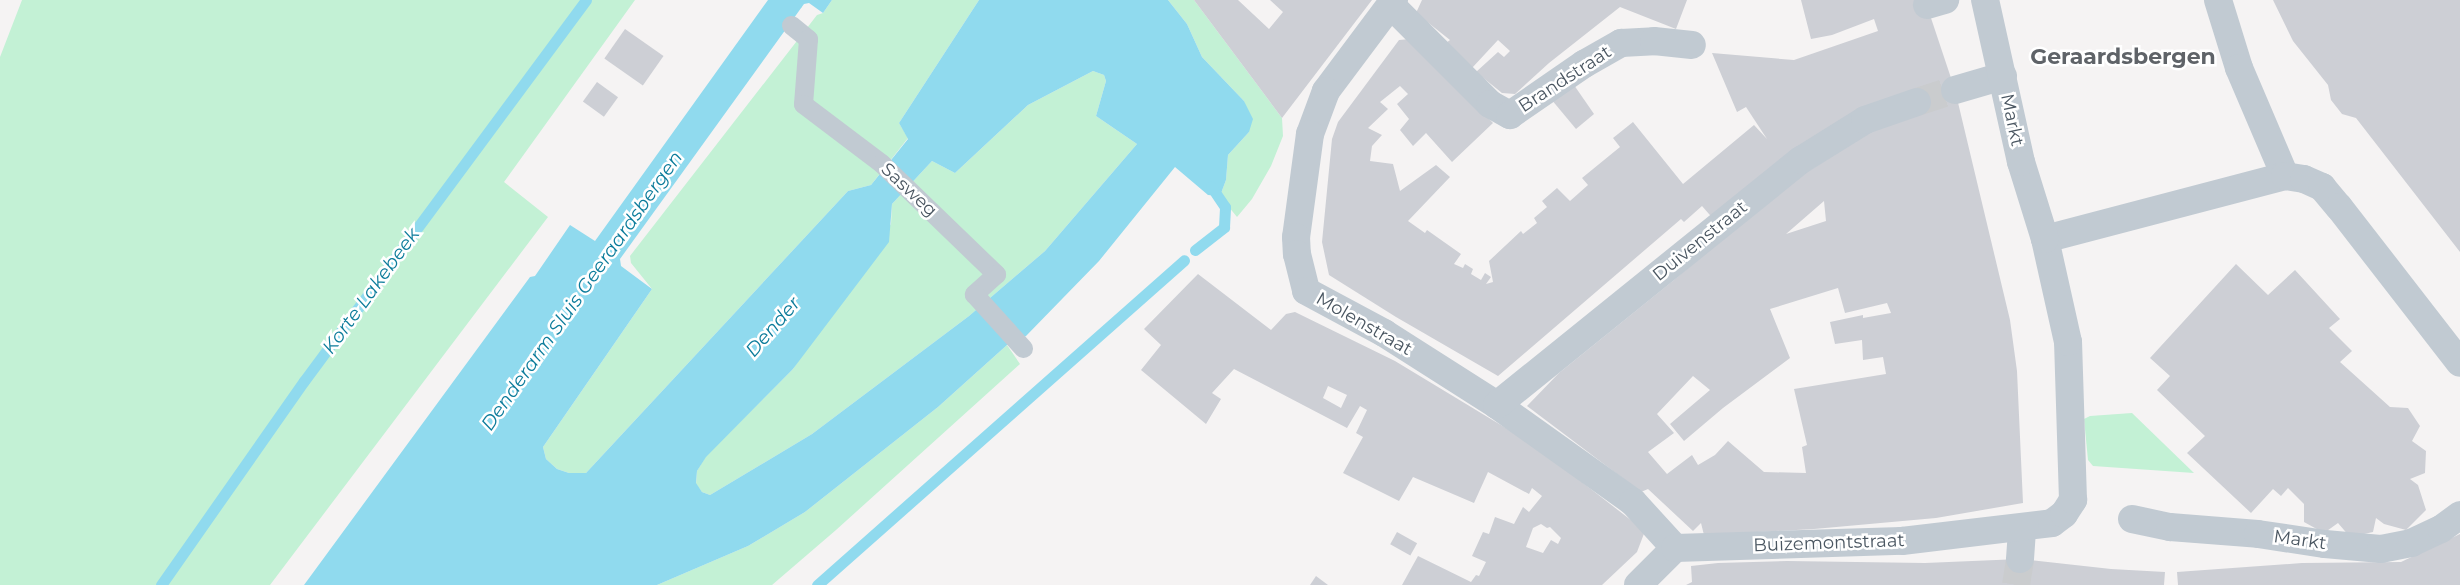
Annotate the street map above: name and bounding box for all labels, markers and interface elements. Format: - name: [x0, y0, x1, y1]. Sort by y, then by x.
- street label: Brandstraat: [1515, 41, 1615, 117]
- district label: Geraardsbergen: [2030, 44, 2216, 70]
- street label: Markt: [1996, 92, 2028, 148]
- water label: Denderarm Sluis Geeraardsbergen: [476, 147, 688, 435]
- street label: Sasweg: [876, 159, 942, 221]
- street label: Duivenstraat: [1648, 196, 1752, 286]
- water label: Korte Lakebeek: [318, 224, 424, 358]
- street label: Molenstraat: [1312, 288, 1416, 360]
- water label: Dender: [741, 292, 805, 362]
- street label: Markt: [2272, 526, 2328, 554]
- street label: Buizemontstraat: [1753, 530, 1905, 556]

